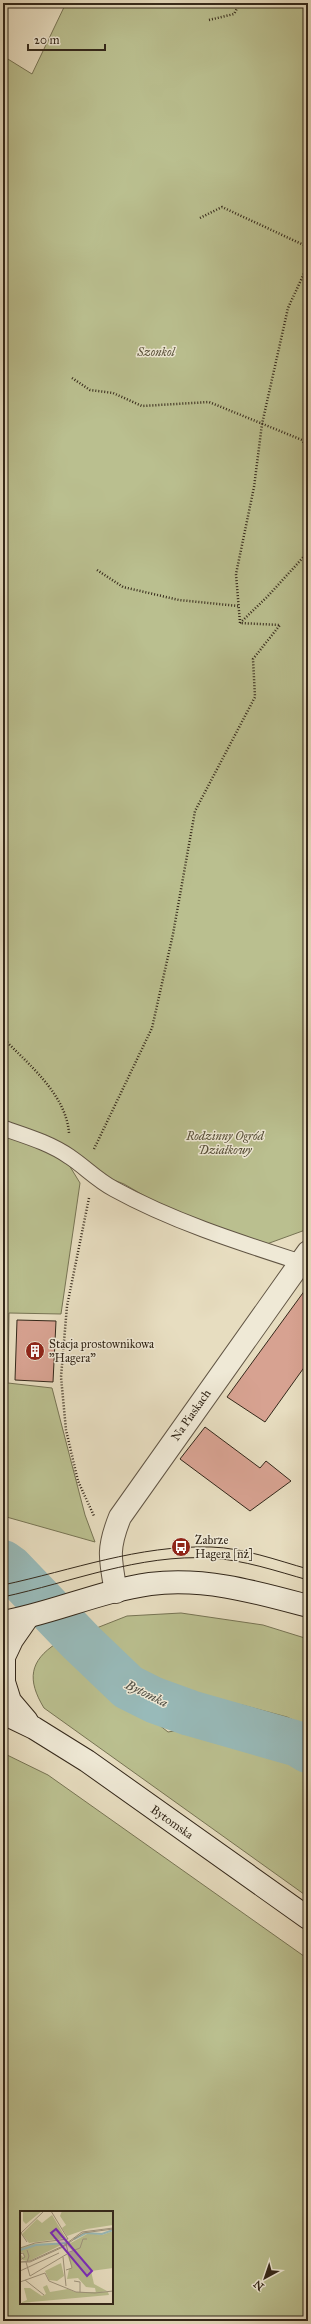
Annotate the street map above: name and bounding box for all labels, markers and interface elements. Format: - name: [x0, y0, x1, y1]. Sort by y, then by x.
- scale bar: [28, 26, 105, 52]
- text: 20 m: [34, 33, 60, 47]
- park label: Szonkol: [136, 345, 177, 359]
- park label: Rodzinny Ogród Działkowy: [185, 1129, 265, 1157]
- place label: Stacja prostownikowa "Hagera": [49, 1337, 155, 1366]
- building icon: Stacja prostownikowa "Hagera": [24, 1340, 46, 1362]
- street label: Na Piaskach: [168, 1386, 214, 1443]
- place label: Zabrze Hagera [nż]: [195, 1533, 253, 1562]
- bus stop icon: Zabrze Hagera [nż]: [170, 1536, 192, 1558]
- water label: Bytomka: [122, 1676, 170, 1711]
- street label: Bytomska: [148, 1802, 197, 1842]
- inset map: [20, 2211, 113, 2304]
- north arrow: [245, 2258, 285, 2298]
- text: N: [251, 2277, 267, 2293]

